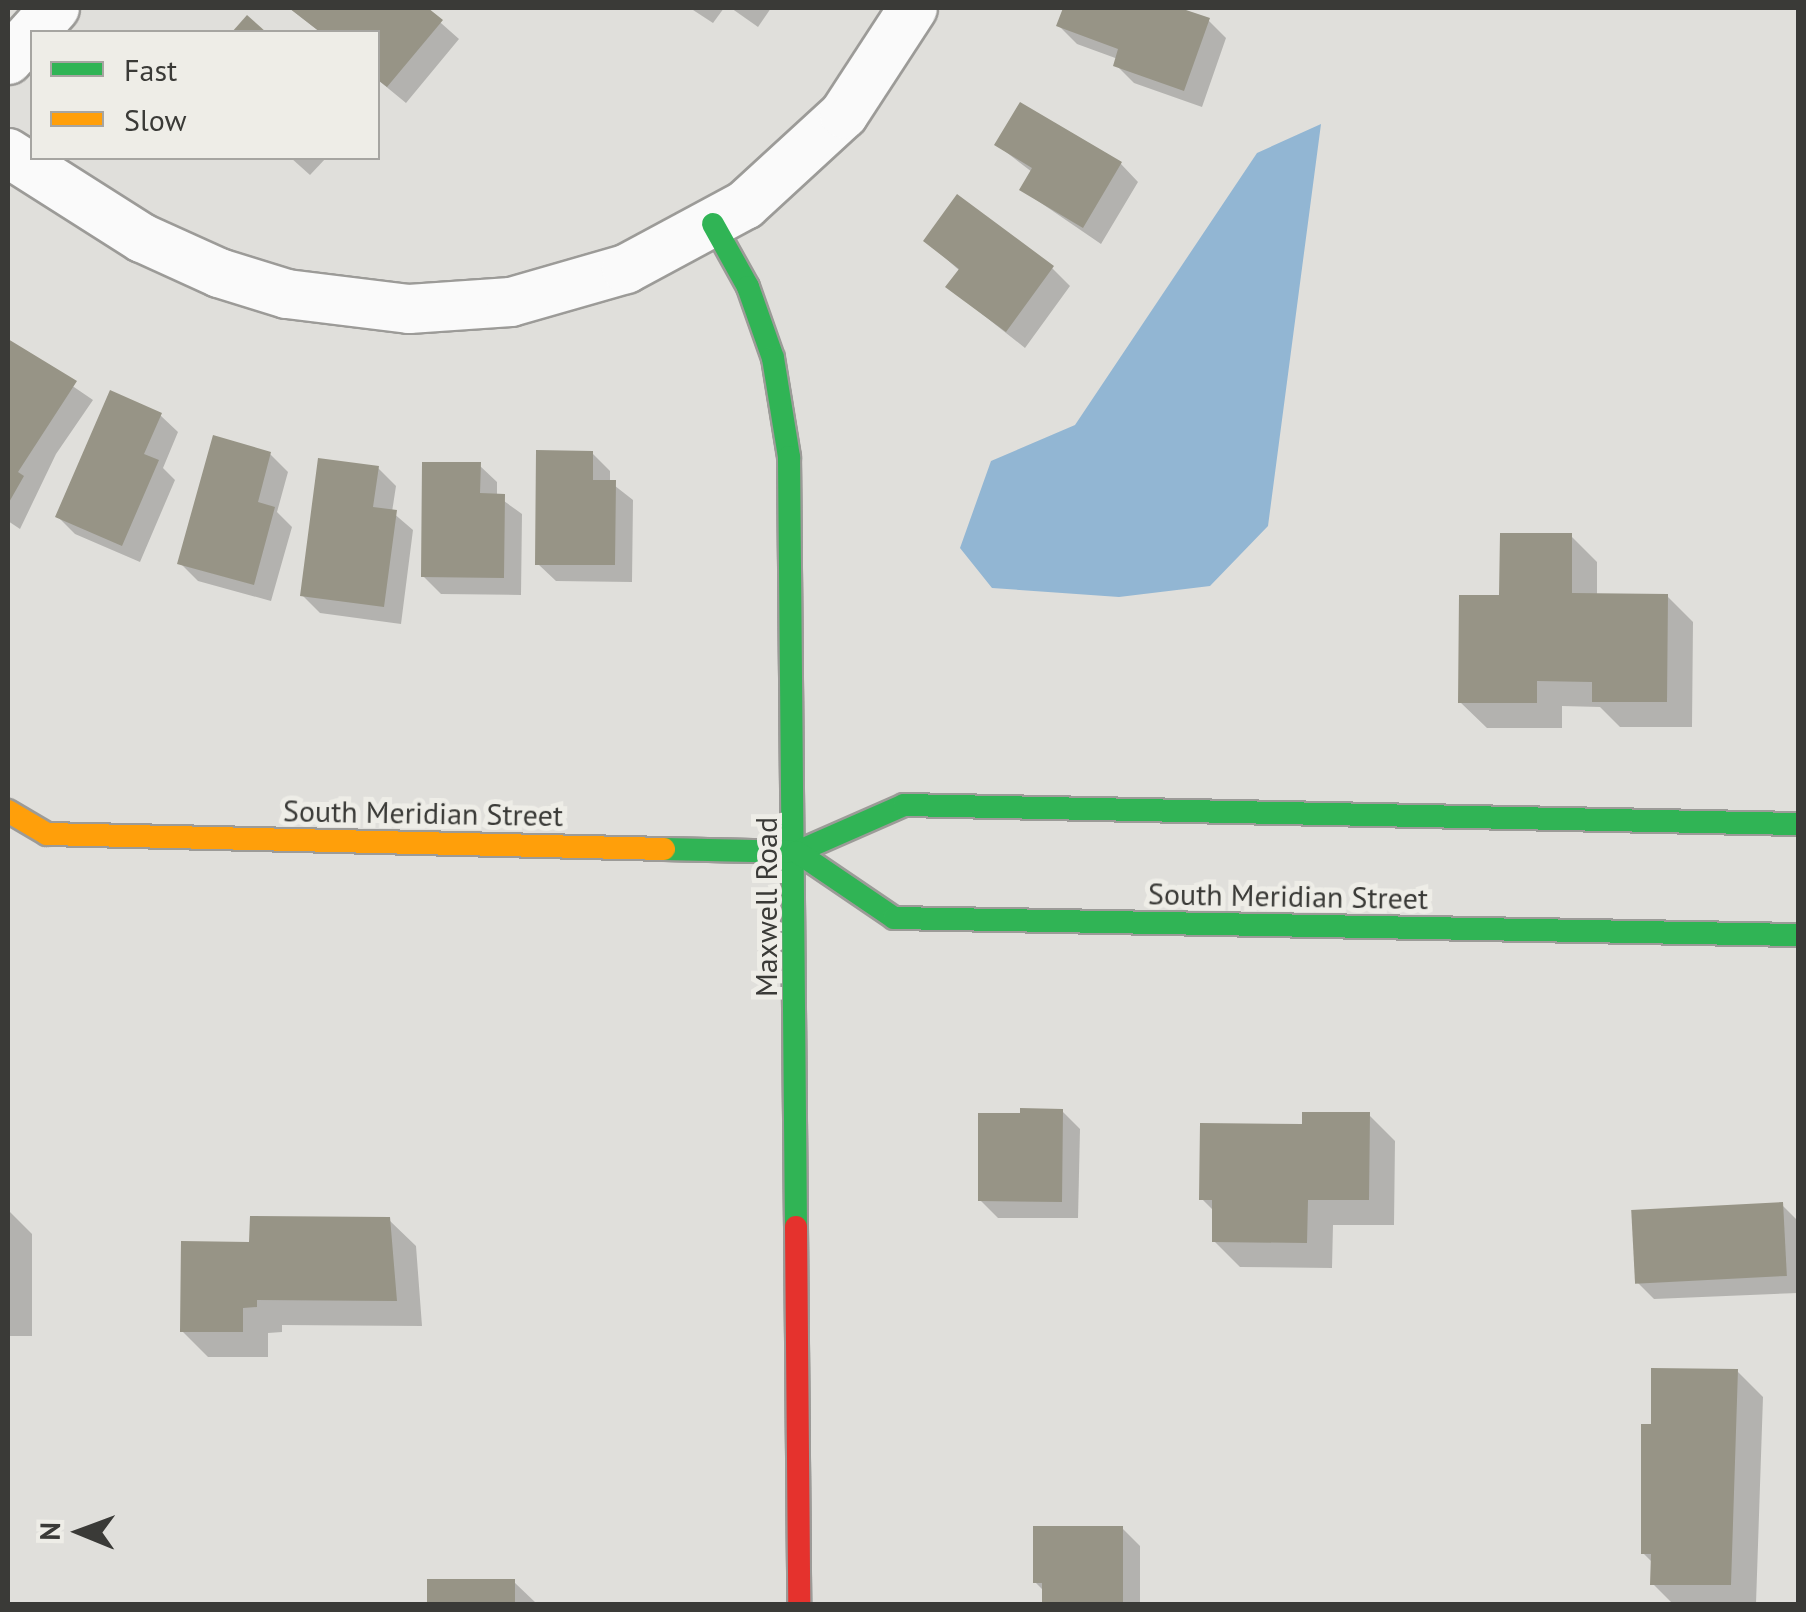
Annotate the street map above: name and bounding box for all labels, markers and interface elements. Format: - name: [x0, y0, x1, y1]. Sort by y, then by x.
- legend: [30, 30, 380, 160]
- text: Fast: [124, 50, 177, 89]
- text: Slow: [124, 100, 187, 139]
- street label: South Meridian Street: [283, 793, 563, 833]
- street label: Maxwell Road: [748, 817, 784, 997]
- street label: South Meridian Street: [1148, 876, 1428, 916]
- north arrow: [30, 1482, 130, 1582]
- text: N: [31, 1522, 68, 1541]

